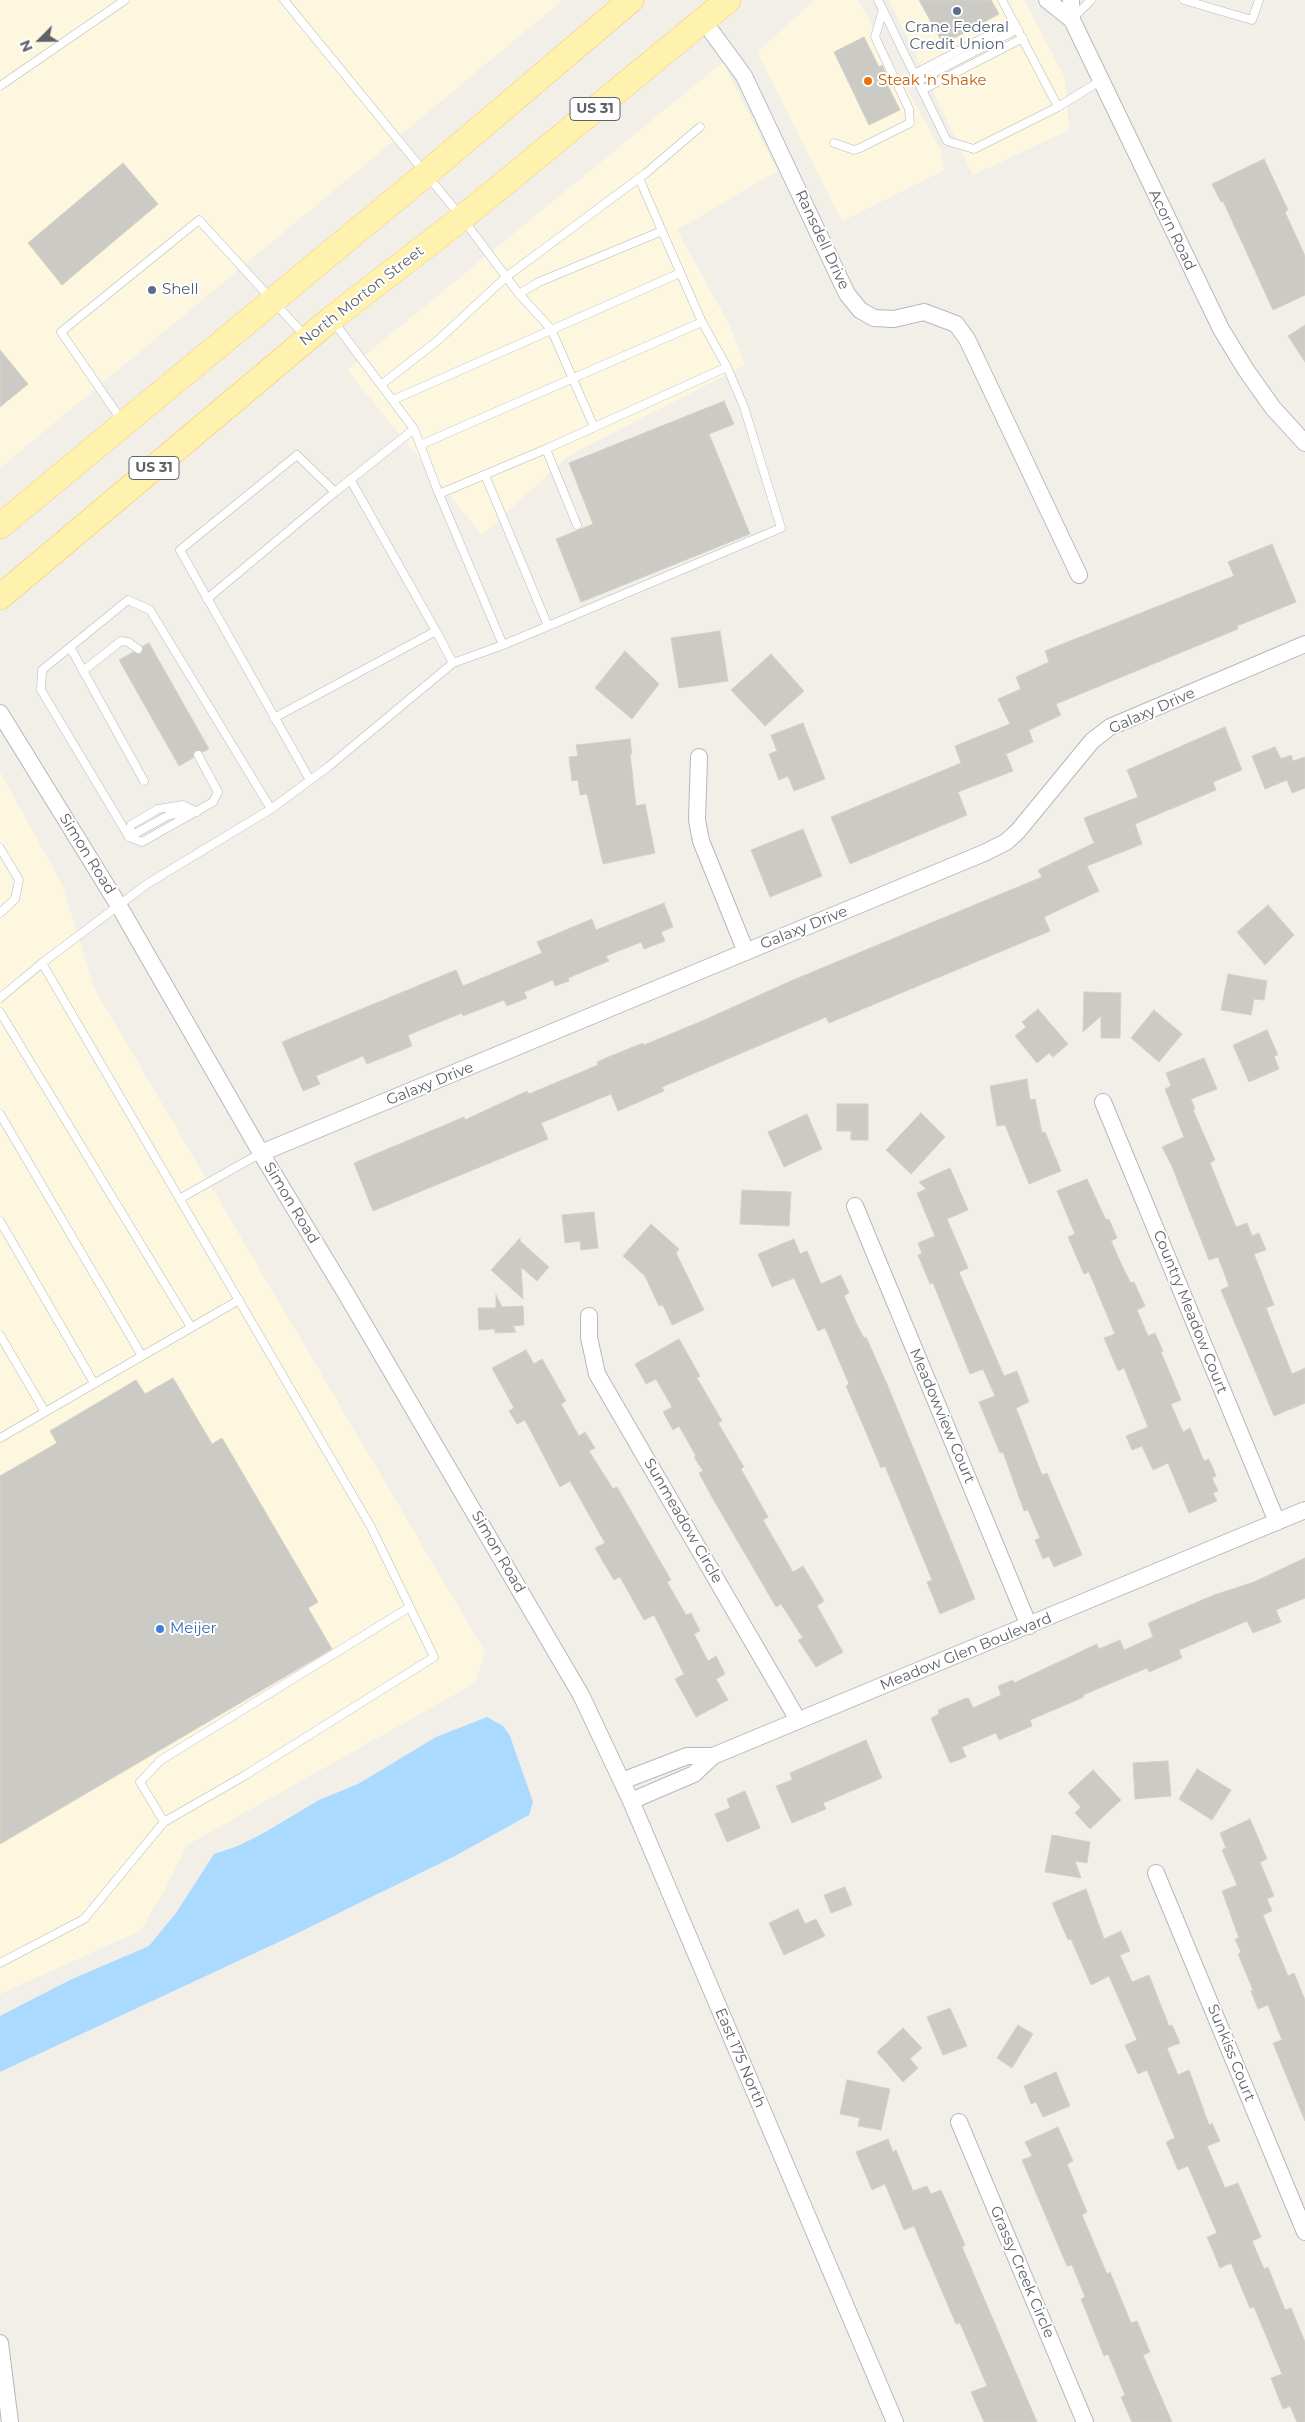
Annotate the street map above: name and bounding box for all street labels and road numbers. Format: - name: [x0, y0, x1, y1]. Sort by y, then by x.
- road number: US 31: [570, 98, 620, 120]
- street label: Ransdell Drive: [791, 187, 853, 293]
- street label: Acorn Road: [1145, 187, 1199, 273]
- street label: North Morton Street: [296, 242, 428, 350]
- road number: US 31: [129, 456, 179, 479]
- street label: Galaxy Drive: [1106, 684, 1198, 738]
- street label: Simon Road: [55, 810, 119, 898]
- street label: Galaxy Drive: [758, 902, 850, 954]
- street label: Galaxy Drive: [384, 1058, 476, 1110]
- street label: Simon Road: [260, 1159, 322, 1247]
- street label: Country Meadow Court: [1149, 1228, 1231, 1396]
- street label: Meadowview Court: [905, 1346, 979, 1486]
- street label: Sunmeadow Circle: [640, 1455, 726, 1587]
- street label: Simon Road: [467, 1508, 529, 1596]
- street label: Meadow Glen Boulevard: [877, 1609, 1055, 1695]
- street label: Sunkiss Court: [1203, 2002, 1259, 2104]
- street label: East 175 North: [711, 2005, 769, 2111]
- street label: Grassy Creek Circle: [986, 2203, 1058, 2341]

